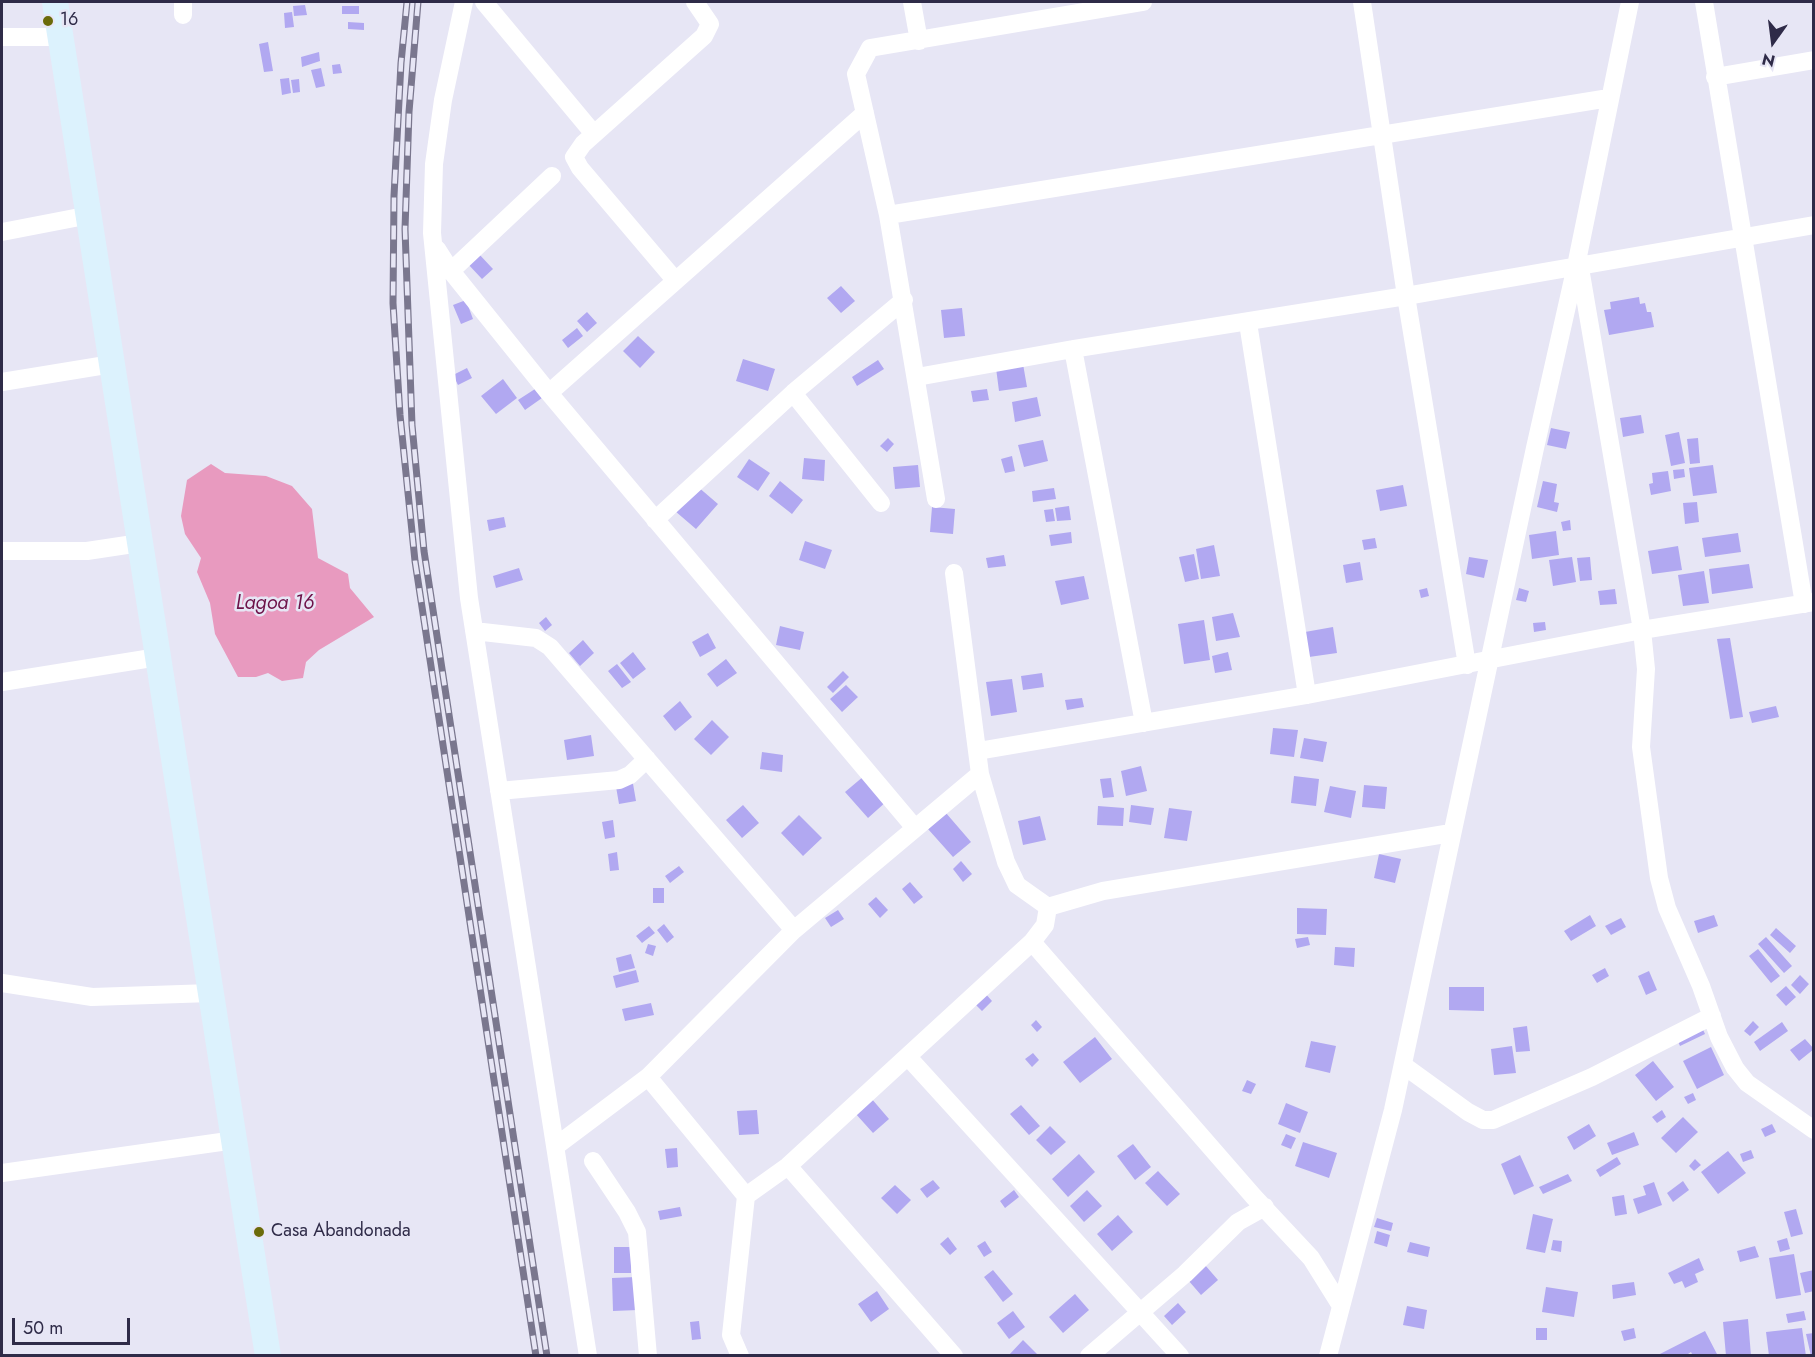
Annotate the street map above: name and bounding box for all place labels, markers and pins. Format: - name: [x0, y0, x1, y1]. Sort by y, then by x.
- place label: 16: [60, 10, 78, 32]
- marker: 16: [41, 14, 55, 28]
- place label: Casa Abandonada: [271, 1221, 411, 1243]
- marker: Casa Abandonada: [252, 1225, 266, 1239]

